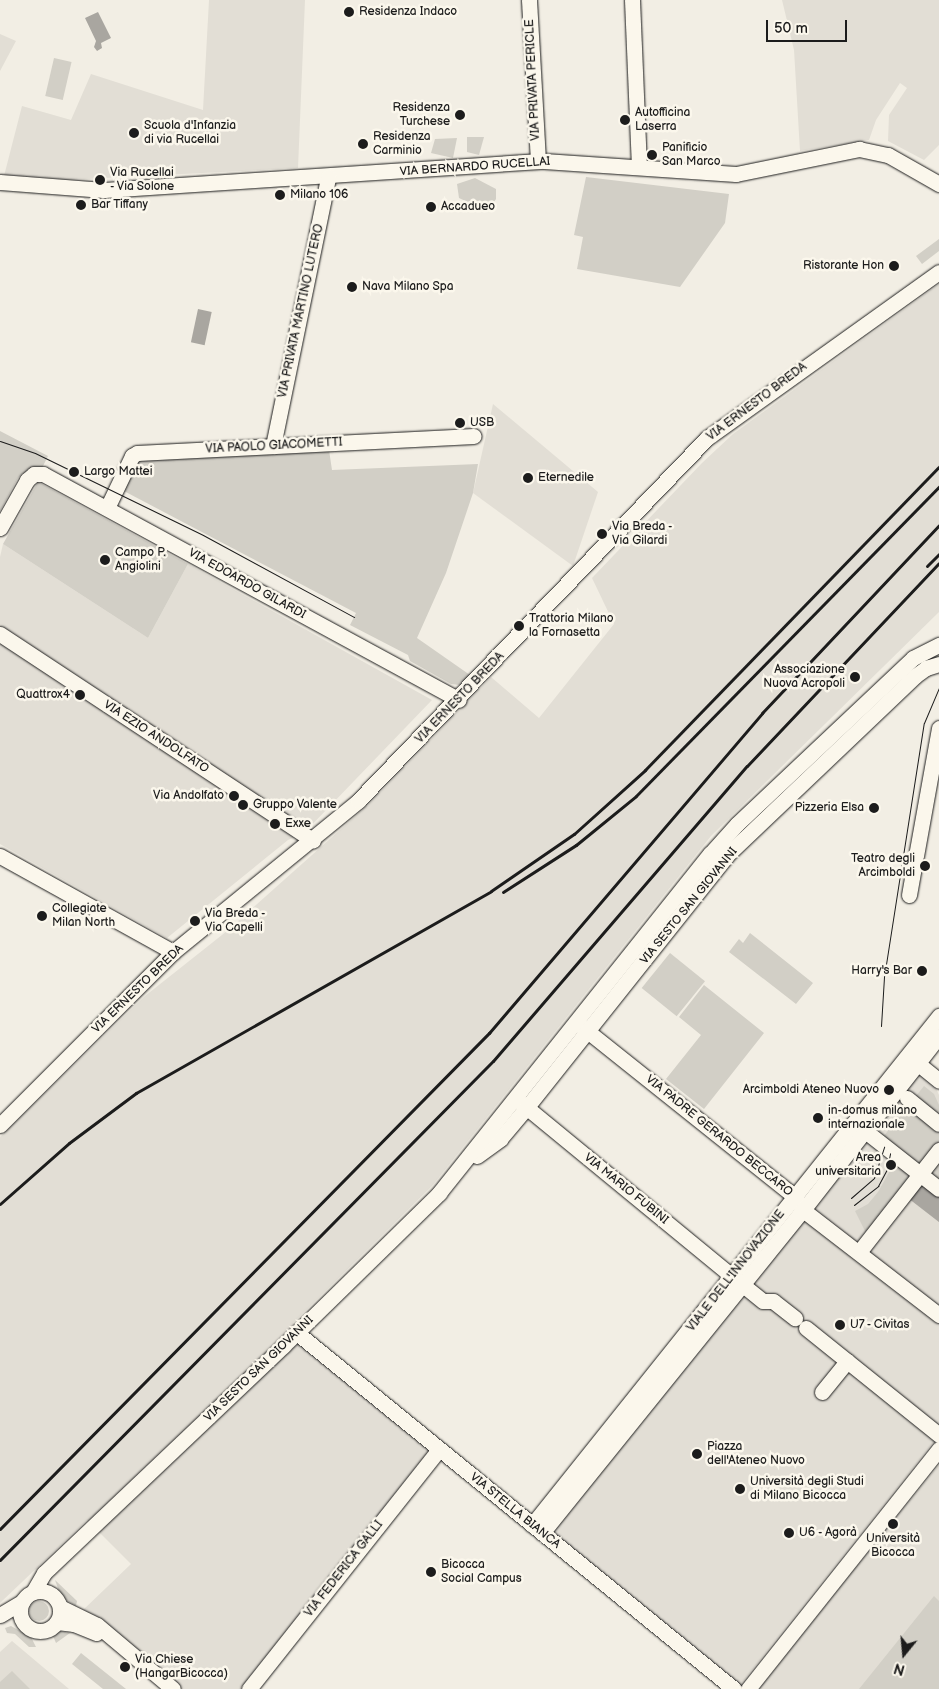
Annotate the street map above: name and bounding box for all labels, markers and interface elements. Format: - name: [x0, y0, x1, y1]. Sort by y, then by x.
- place label: Residenza Indaco: [359, 5, 457, 19]
- marker: Residenza Indaco: [343, 6, 355, 18]
- scale bar: [769, 10, 850, 42]
- street label: VIA PRIVATA PERICLE: [523, 19, 543, 141]
- text: 50 m: [774, 19, 808, 38]
- place label: Residenza Turchese: [392, 101, 450, 129]
- place label: Autofficina Laserra: [635, 106, 690, 134]
- marker: Residenza Turchese: [454, 109, 466, 121]
- marker: Autofficina Laserra: [619, 114, 631, 126]
- place label: Scuola d'Infanzia di via Rucellai: [144, 119, 236, 147]
- marker: Scuola d'Infanzia di via Rucellai: [128, 127, 140, 139]
- place label: Residenza Carminio: [373, 130, 431, 158]
- marker: Residenza Carminio: [357, 138, 369, 150]
- place label: Panificio San Marco: [662, 141, 720, 169]
- marker: Panificio San Marco: [646, 149, 658, 161]
- street label: VIA BERNARDO RUCELLAI: [399, 155, 551, 179]
- place label: Via Rucellai - Via Solone: [110, 166, 175, 194]
- marker: Via Rucellai - Via Solone: [94, 174, 106, 186]
- place label: Milano 106: [290, 188, 348, 202]
- marker: Milano 106: [274, 189, 286, 201]
- place label: Bar Tiffany: [91, 198, 148, 212]
- marker: Bar Tiffany: [75, 199, 87, 211]
- place label: Accadueo: [441, 200, 495, 214]
- marker: Accadueo: [425, 201, 437, 213]
- street label: VIA PRIVATA MARTINO LUTERO: [275, 223, 327, 399]
- place label: Ristorante Hon: [803, 259, 884, 273]
- marker: Ristorante Hon: [888, 260, 900, 272]
- place label: Nava Milano Spa: [362, 280, 454, 294]
- marker: Nava Milano Spa: [346, 281, 358, 293]
- street label: VIA ERNESTO BREDA: [704, 360, 810, 444]
- place label: USB: [470, 416, 494, 430]
- marker: USB: [454, 417, 466, 429]
- street label: VIA PAOLO GIACOMETTI: [205, 435, 343, 457]
- place label: Largo Mattei: [84, 465, 153, 479]
- marker: Largo Mattei: [68, 466, 80, 478]
- place label: Eternedile: [538, 471, 594, 485]
- marker: Eternedile: [522, 472, 534, 484]
- place label: Via Breda - Via Gilardi: [612, 520, 673, 548]
- marker: Via Breda - Via Gilardi: [596, 528, 608, 540]
- place label: Campo P. Angiolini: [115, 546, 166, 574]
- street label: VIA EDOARDO GILARDI: [186, 546, 308, 622]
- marker: Campo P. Angiolini: [99, 554, 111, 566]
- place label: Trattoria Milano la Fornasetta: [529, 612, 614, 640]
- marker: Trattoria Milano la Fornasetta: [513, 620, 525, 632]
- street label: VIA ERNESTO BREDA: [413, 649, 507, 747]
- place label: Associazione Nuova Acropoli: [763, 663, 845, 691]
- marker: Associazione Nuova Acropoli: [849, 671, 861, 683]
- place label: Quattrox4: [16, 688, 70, 702]
- marker: Quattrox4: [74, 689, 86, 701]
- street label: VIA EZIO ANDOLFATO: [101, 698, 211, 776]
- place label: Via Andolfato: [153, 789, 224, 803]
- marker: Via Andolfato: [228, 790, 240, 802]
- place label: Gruppo Valente: [253, 798, 337, 812]
- marker: Gruppo Valente: [237, 799, 249, 811]
- place label: Pizzeria Elsa: [795, 801, 864, 815]
- marker: Pizzeria Elsa: [868, 802, 880, 814]
- place label: Exxe: [285, 817, 311, 831]
- marker: Exxe: [269, 818, 281, 830]
- street label: VIA SESTO SAN GIOVANNI: [637, 844, 741, 968]
- place label: Teatro degli Arcimboldi: [851, 852, 915, 880]
- marker: Teatro degli Arcimboldi: [919, 860, 931, 872]
- place label: Collegiate Milan North: [52, 902, 115, 930]
- place label: Via Breda - Via Capelli: [205, 907, 266, 935]
- marker: Collegiate Milan North: [36, 910, 48, 922]
- marker: Via Breda - Via Capelli: [189, 915, 201, 927]
- street label: VIA ERNESTO BREDA: [89, 942, 187, 1036]
- place label: Harry's Bar: [851, 964, 912, 978]
- marker: Harry's Bar: [916, 965, 928, 977]
- street label: VIA PADRE GERARDO BECCARO: [643, 1072, 795, 1200]
- place label: Arcimboldi Ateneo Nuovo: [743, 1083, 879, 1097]
- marker: Arcimboldi Ateneo Nuovo: [883, 1084, 895, 1096]
- place label: in-domus milano internazionale: [828, 1104, 917, 1132]
- marker: in-domus milano internazionale: [812, 1112, 824, 1124]
- street label: VIA MARIO FUBINI: [581, 1150, 671, 1228]
- place label: Area universitaria: [815, 1151, 881, 1179]
- marker: Area universitaria: [885, 1159, 897, 1171]
- street label: VIALE DELL'INNOVAZIONE: [684, 1207, 788, 1335]
- street label: VIA SESTO SAN GIOVANNI: [201, 1313, 317, 1425]
- place label: U7 - Civitas: [850, 1318, 911, 1332]
- marker: U7 - Civitas: [834, 1319, 846, 1331]
- place label: Piazza dell'Ateneo Nuovo: [707, 1440, 805, 1468]
- marker: Piazza dell'Ateneo Nuovo: [691, 1448, 703, 1460]
- street label: VIA STELLA BIANCA: [467, 1470, 563, 1552]
- place label: Università degli Studi di Milano Bicocca: [750, 1475, 864, 1503]
- marker: Università degli Studi di Milano Bicocca: [734, 1483, 746, 1495]
- street label: VIA FEDERICA GALLI: [302, 1518, 386, 1620]
- marker: Università Bicocca: [887, 1518, 899, 1530]
- place label: U6 - Agorà: [799, 1526, 858, 1540]
- marker: U6 - Agorà: [783, 1527, 795, 1539]
- place label: Università Bicocca: [866, 1532, 920, 1560]
- place label: Bicocca Social Campus: [441, 1558, 522, 1586]
- marker: Bicocca Social Campus: [425, 1566, 437, 1578]
- north arrow: [879, 1629, 929, 1679]
- place label: Via Chiese (HangarBicocca): [135, 1653, 228, 1681]
- text: N: [892, 1659, 907, 1678]
- marker: Via Chiese (HangarBicocca): [119, 1661, 131, 1673]

